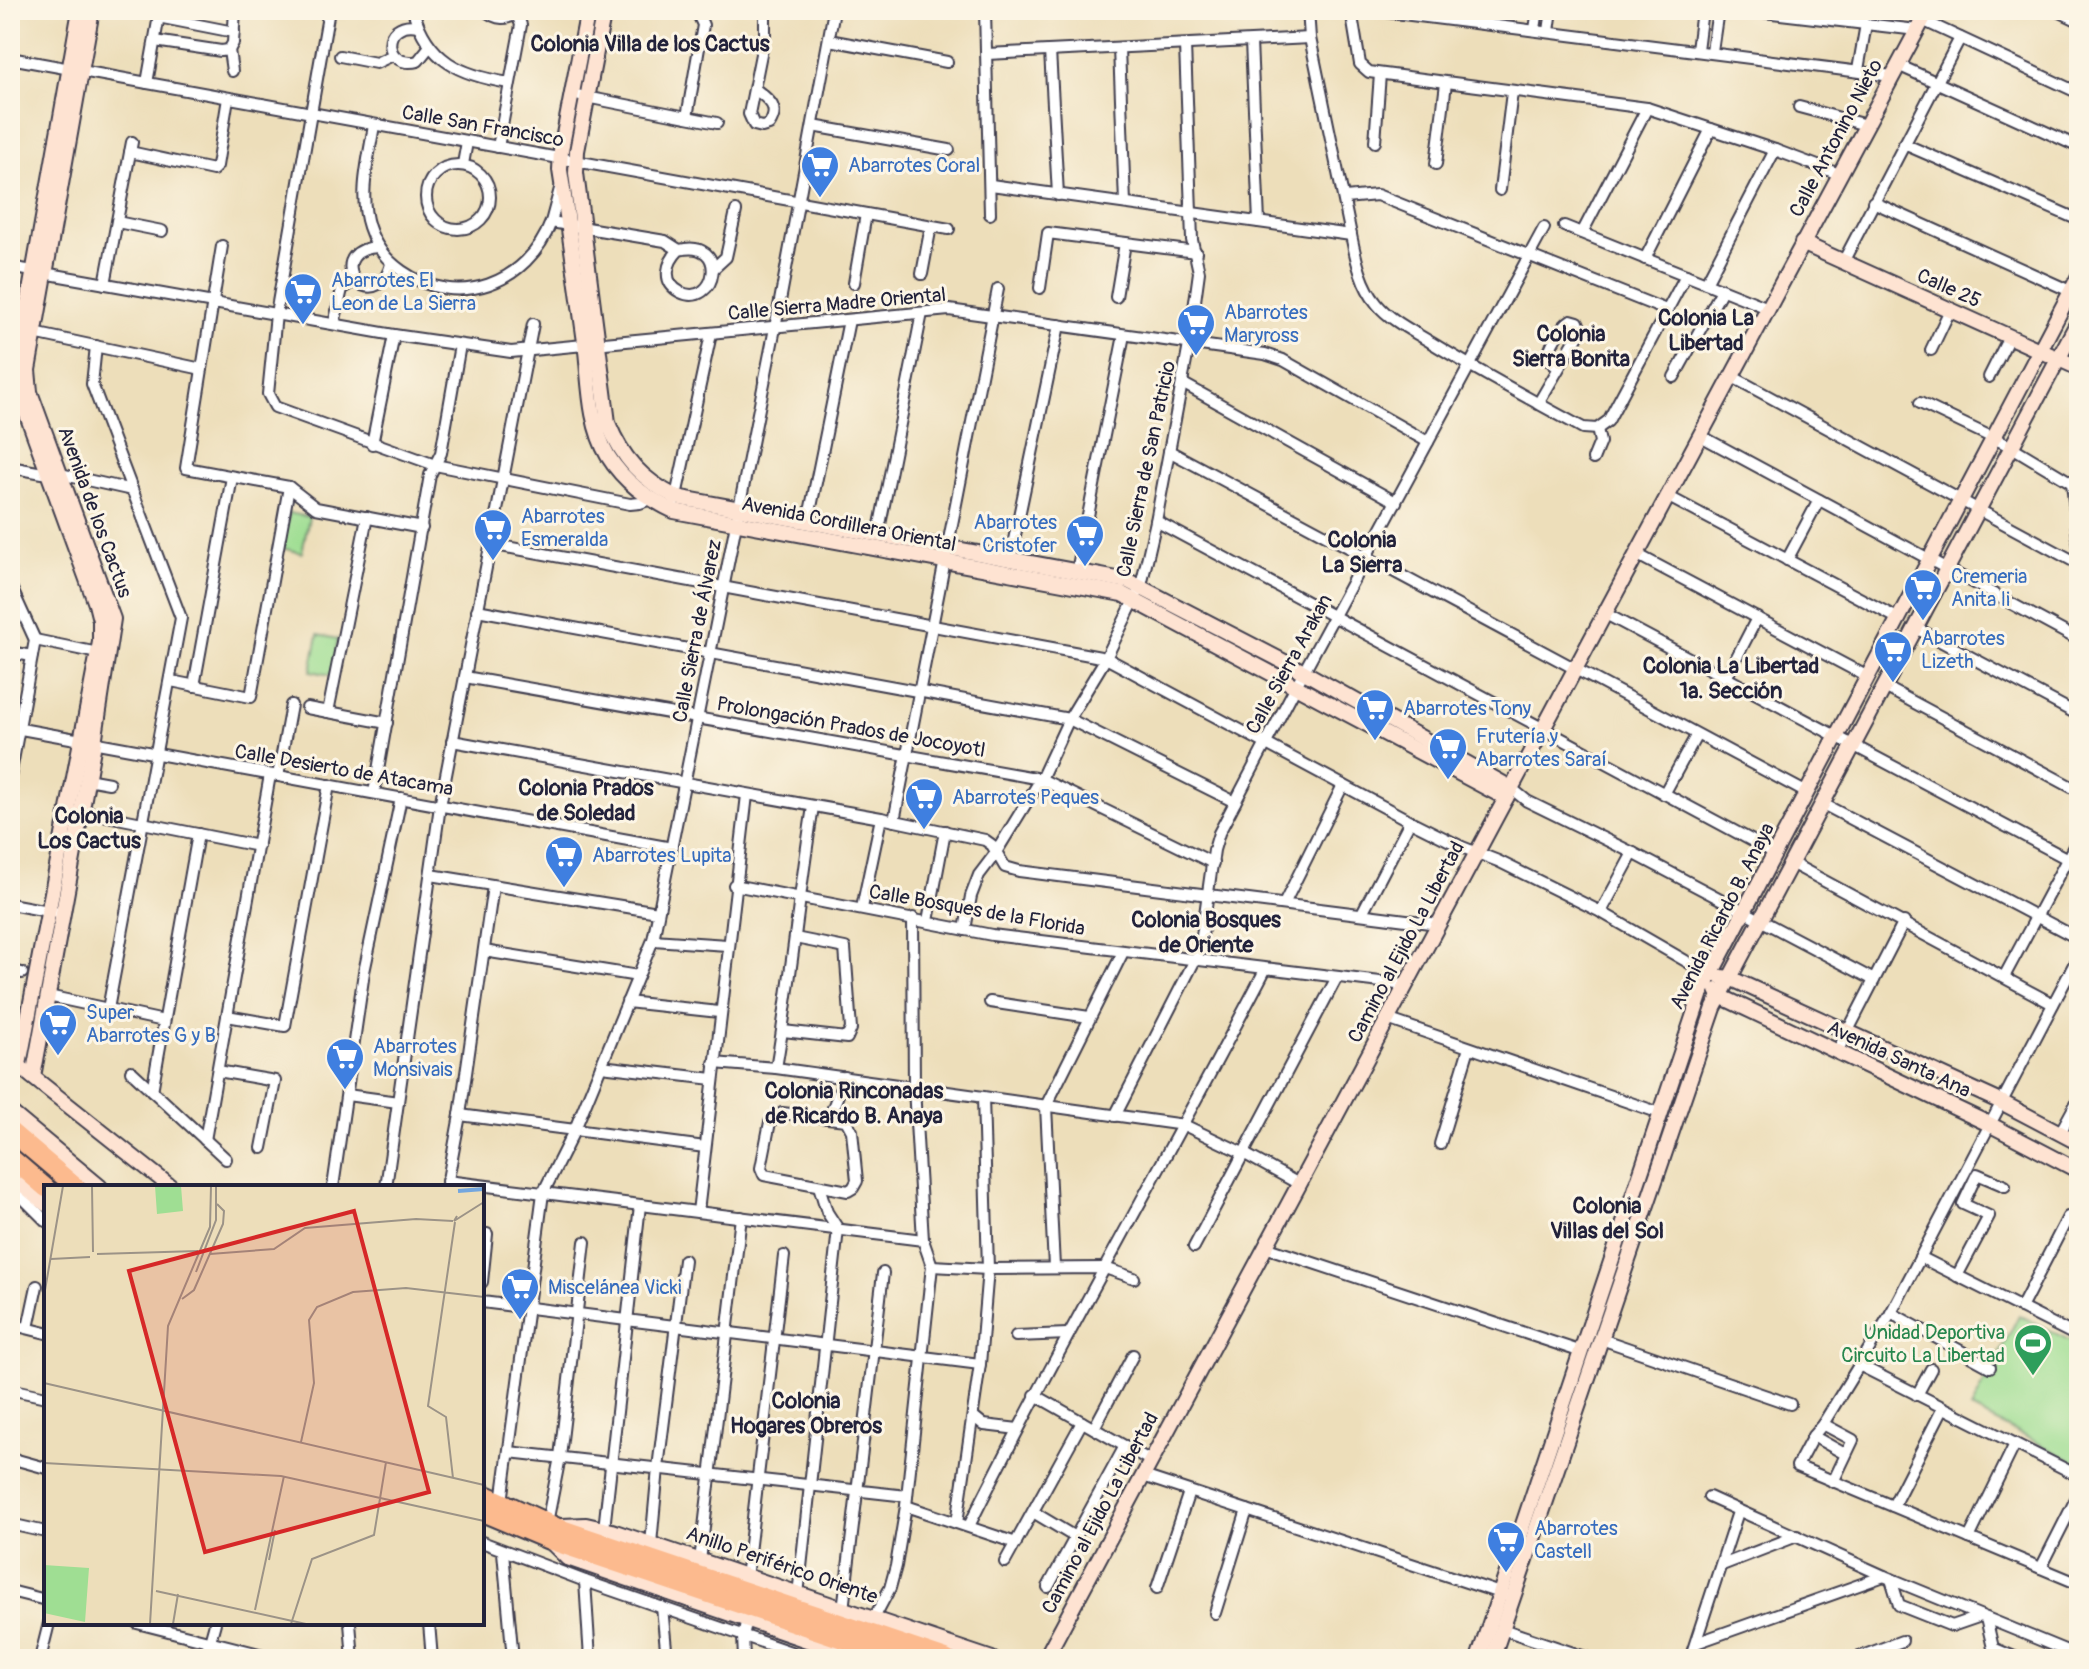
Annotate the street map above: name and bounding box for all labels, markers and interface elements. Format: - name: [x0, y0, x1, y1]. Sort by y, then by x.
- district label: Colonia Villa de los Cactus: [530, 30, 770, 58]
- street label: Calle Antonino Nieto: [1784, 55, 1888, 221]
- street label: Calle San Francisco: [400, 99, 566, 153]
- supermarket icon: Abarrotes Coral: [799, 144, 841, 199]
- place label: Abarrotes Coral: [848, 153, 980, 178]
- street label: Calle 25: [1913, 263, 1985, 313]
- place label: Abarrotes El Leon de La Sierra: [331, 268, 476, 316]
- supermarket icon: Abarrotes El Leon de La Sierra: [282, 271, 324, 326]
- street label: Calle Sierra Madre Oriental: [727, 282, 947, 326]
- place label: Abarrotes Maryross: [1224, 300, 1308, 348]
- supermarket icon: Abarrotes Maryross: [1175, 302, 1217, 357]
- district label: Colonia La Libertad: [1658, 304, 1754, 357]
- district label: Colonia Sierra Bonita: [1512, 320, 1630, 373]
- street label: Calle Sierra de San Patricio: [1111, 358, 1181, 580]
- street label: Avenida de los Cactus: [52, 423, 138, 601]
- street label: Avenida Cordillera Oriental: [740, 491, 958, 557]
- place label: Abarrotes Esmeralda: [521, 504, 608, 552]
- supermarket icon: Abarrotes Esmeralda: [472, 507, 514, 562]
- place label: Abarrotes Cristofer: [973, 510, 1057, 558]
- supermarket icon: Abarrotes Cristofer: [1064, 513, 1106, 568]
- district label: Colonia La Sierra: [1322, 526, 1402, 579]
- street label: Calle Sierra de Álvarez: [667, 537, 727, 725]
- place label: Cremeria Anita Ii: [1951, 564, 2027, 612]
- supermarket icon: Cremeria Anita Ii: [1902, 567, 1944, 622]
- street label: Calle Sierra Arakan: [1240, 590, 1338, 738]
- place label: Abarrotes Lizeth: [1921, 626, 2005, 674]
- supermarket icon: Abarrotes Lizeth: [1872, 629, 1914, 684]
- district label: Colonia La Libertad 1a. Sección: [1643, 652, 1819, 705]
- supermarket icon: Abarrotes Tony: [1354, 687, 1396, 742]
- street label: Prolongación Prados de Jocoyotl: [715, 691, 987, 763]
- place label: Abarrotes Tony: [1403, 696, 1532, 721]
- place label: Frutería y Abarrotes Saraí: [1476, 724, 1607, 772]
- supermarket icon: Frutería y Abarrotes Saraí: [1427, 726, 1469, 781]
- street label: Calle Desierto de Atacama: [233, 738, 455, 802]
- district label: Colonia Prados de Soledad: [518, 774, 654, 827]
- supermarket icon: Abarrotes Peques: [903, 776, 945, 831]
- place label: Abarrotes Peques: [952, 785, 1099, 810]
- district label: Colonia Los Cactus: [37, 802, 141, 855]
- street label: Avenida Ricardo B. Anaya: [1664, 819, 1780, 1013]
- supermarket icon: Abarrotes Lupita: [543, 834, 585, 889]
- street label: Camino al Ejido La Libertad: [1342, 837, 1470, 1047]
- place label: Abarrotes Lupita: [592, 843, 732, 868]
- street label: Calle Bosques de la Florida: [867, 879, 1087, 941]
- district label: Colonia Bosques de Oriente: [1131, 906, 1281, 959]
- place label: Super Abarrotes G y B: [86, 1000, 216, 1048]
- supermarket icon: Super Abarrotes G y B: [37, 1002, 79, 1057]
- street label: Avenida Santa Ana: [1823, 1015, 1975, 1103]
- place label: Abarrotes Monsivais: [373, 1034, 457, 1082]
- supermarket icon: Abarrotes Monsivais: [324, 1036, 366, 1091]
- district label: Colonia Rinconadas de Ricardo B. Anaya: [765, 1077, 944, 1130]
- inset map: [44, 1185, 484, 1625]
- district label: Colonia Villas del Sol: [1550, 1192, 1664, 1245]
- supermarket icon: Miscelánea Vicki: [499, 1266, 541, 1321]
- place label: Miscelánea Vicki: [548, 1275, 681, 1300]
- place label: Unidad Deportiva Circuito La Libertad: [1841, 1320, 2005, 1368]
- sports icon: Unidad Deportiva Circuito La Libertad: [2012, 1322, 2054, 1377]
- district label: Colonia Hogares Obreros: [730, 1387, 882, 1440]
- street label: Camino al Ejido La Libertad: [1036, 1408, 1164, 1618]
- place label: Abarrotes Castell: [1534, 1516, 1618, 1564]
- supermarket icon: Abarrotes Castell: [1485, 1519, 1527, 1574]
- street label: Anillo Periférico Oriente: [683, 1521, 881, 1610]

